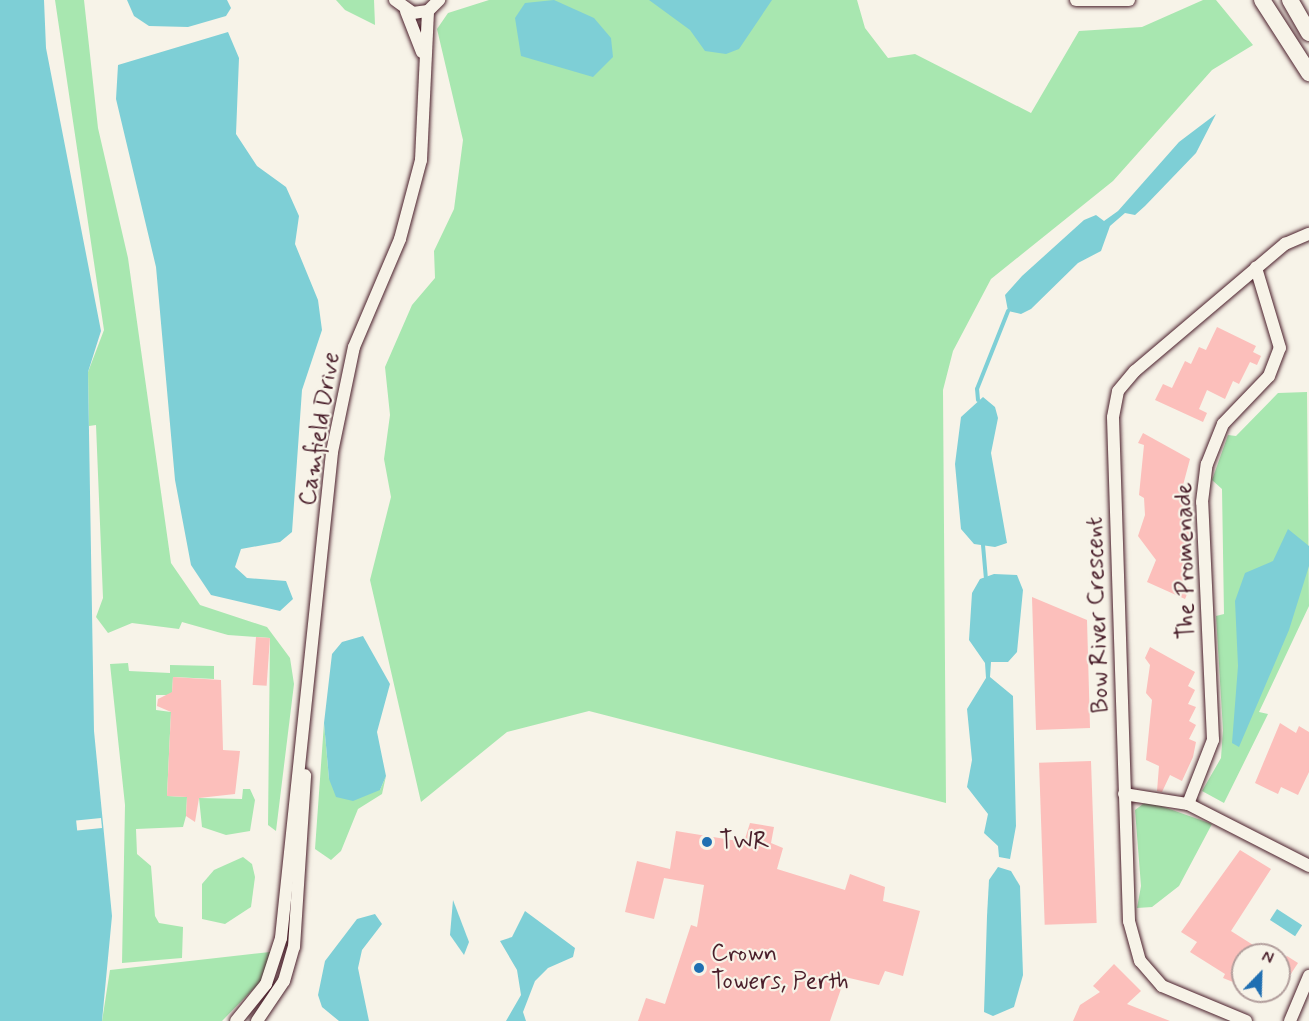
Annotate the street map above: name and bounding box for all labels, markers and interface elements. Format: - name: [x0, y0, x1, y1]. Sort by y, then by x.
- street label: Camfield Drive: [294, 351, 346, 507]
- street label: The Promenade: [1170, 483, 1202, 639]
- street label: Bow River Crescent: [1080, 515, 1116, 715]
- place label: TWR: [719, 828, 769, 856]
- marker: TWR: [700, 835, 714, 849]
- place label: Crown Towers, Perth: [711, 940, 847, 996]
- north arrow: [1231, 943, 1291, 1003]
- text: N: [1258, 946, 1276, 970]
- marker: Crown Towers, Perth: [692, 961, 706, 975]

